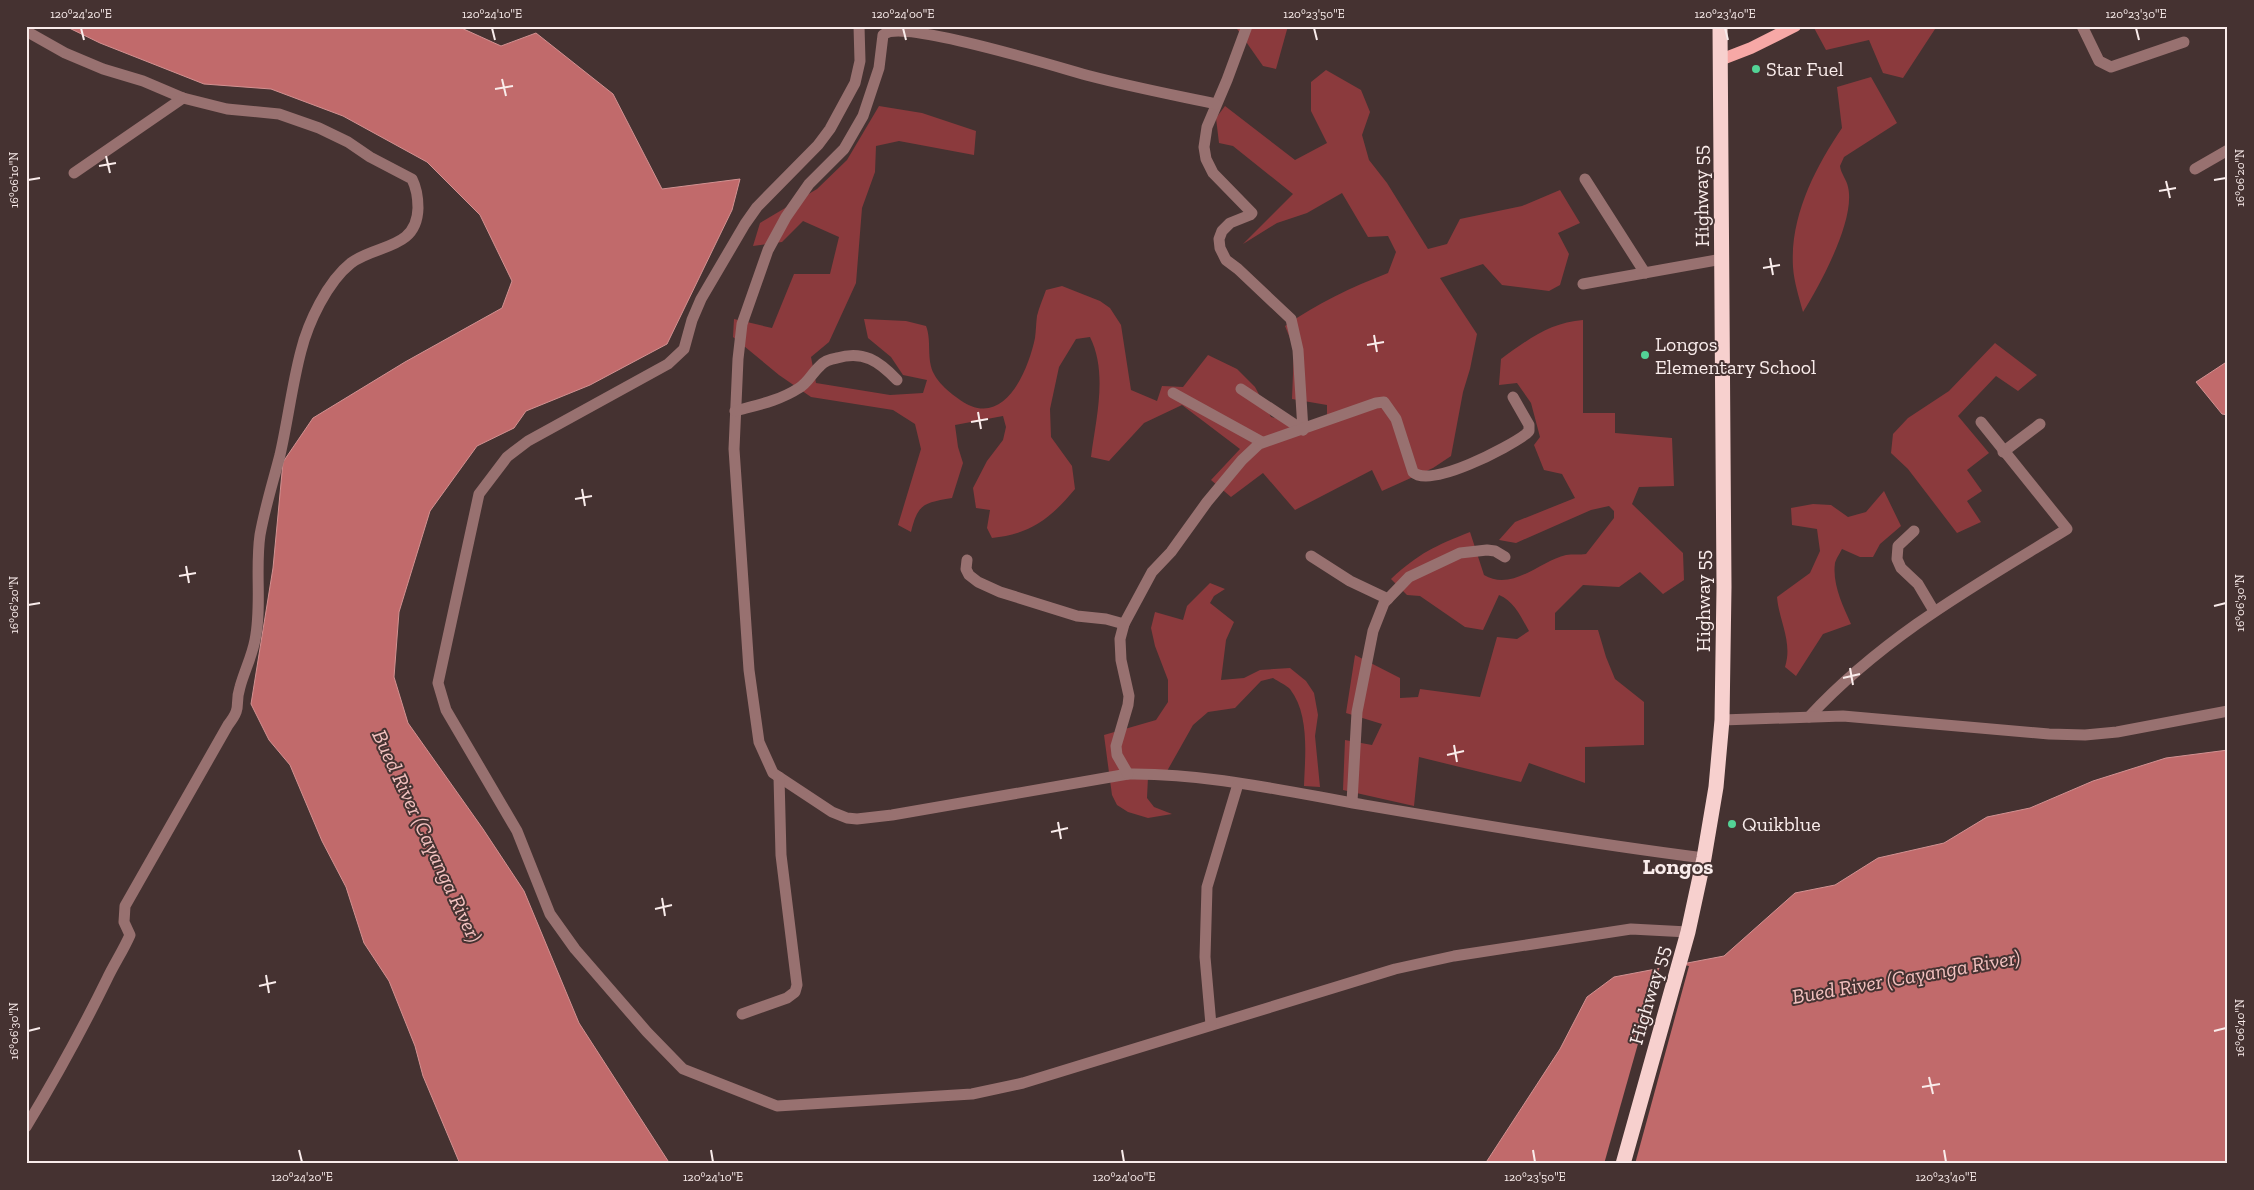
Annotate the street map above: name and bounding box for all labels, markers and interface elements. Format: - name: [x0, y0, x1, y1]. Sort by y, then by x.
- text: 120°24'20"E: [50, 7, 112, 21]
- text: 120°24'10"E: [462, 7, 522, 21]
- text: 120°24'00"E: [872, 7, 934, 21]
- text: 120°23'50"E: [1283, 7, 1345, 21]
- text: 120°23'40"E: [1694, 7, 1756, 21]
- text: 120°23'30"E: [2105, 7, 2167, 21]
- place label: Star Fuel: [1766, 57, 1843, 81]
- marker: Star Fuel: [1750, 63, 1762, 75]
- street label: Highway 55: [1688, 145, 1714, 247]
- text: 16°06'20"N: [2233, 149, 2247, 207]
- text: 16°06'10"N: [7, 152, 21, 208]
- place label: Longos Elementary School: [1655, 332, 1816, 379]
- marker: Longos Elementary School: [1639, 349, 1651, 361]
- street label: Highway 55: [1691, 550, 1715, 652]
- text: 16°06'30"N: [2233, 574, 2247, 632]
- text: 16°06'20"N: [7, 576, 21, 634]
- water label: Bued River (Cayanga River): [367, 726, 488, 946]
- place label: Quikblue: [1742, 812, 1821, 836]
- marker: Quikblue: [1726, 818, 1738, 830]
- district label: Longos: [1643, 853, 1713, 880]
- street label: Highway 55: [1623, 943, 1675, 1047]
- water label: Bued River (Cayanga River): [1790, 944, 2022, 1009]
- text: 16°06'40"N: [2233, 999, 2247, 1057]
- text: 16°06'30"N: [7, 1002, 21, 1060]
- text: 120°24'20"E: [271, 1170, 333, 1184]
- text: 120°24'10"E: [683, 1170, 743, 1184]
- text: 120°24'00"E: [1093, 1170, 1155, 1184]
- text: 120°23'50"E: [1504, 1170, 1566, 1184]
- text: 120°23'40"E: [1915, 1170, 1977, 1184]

